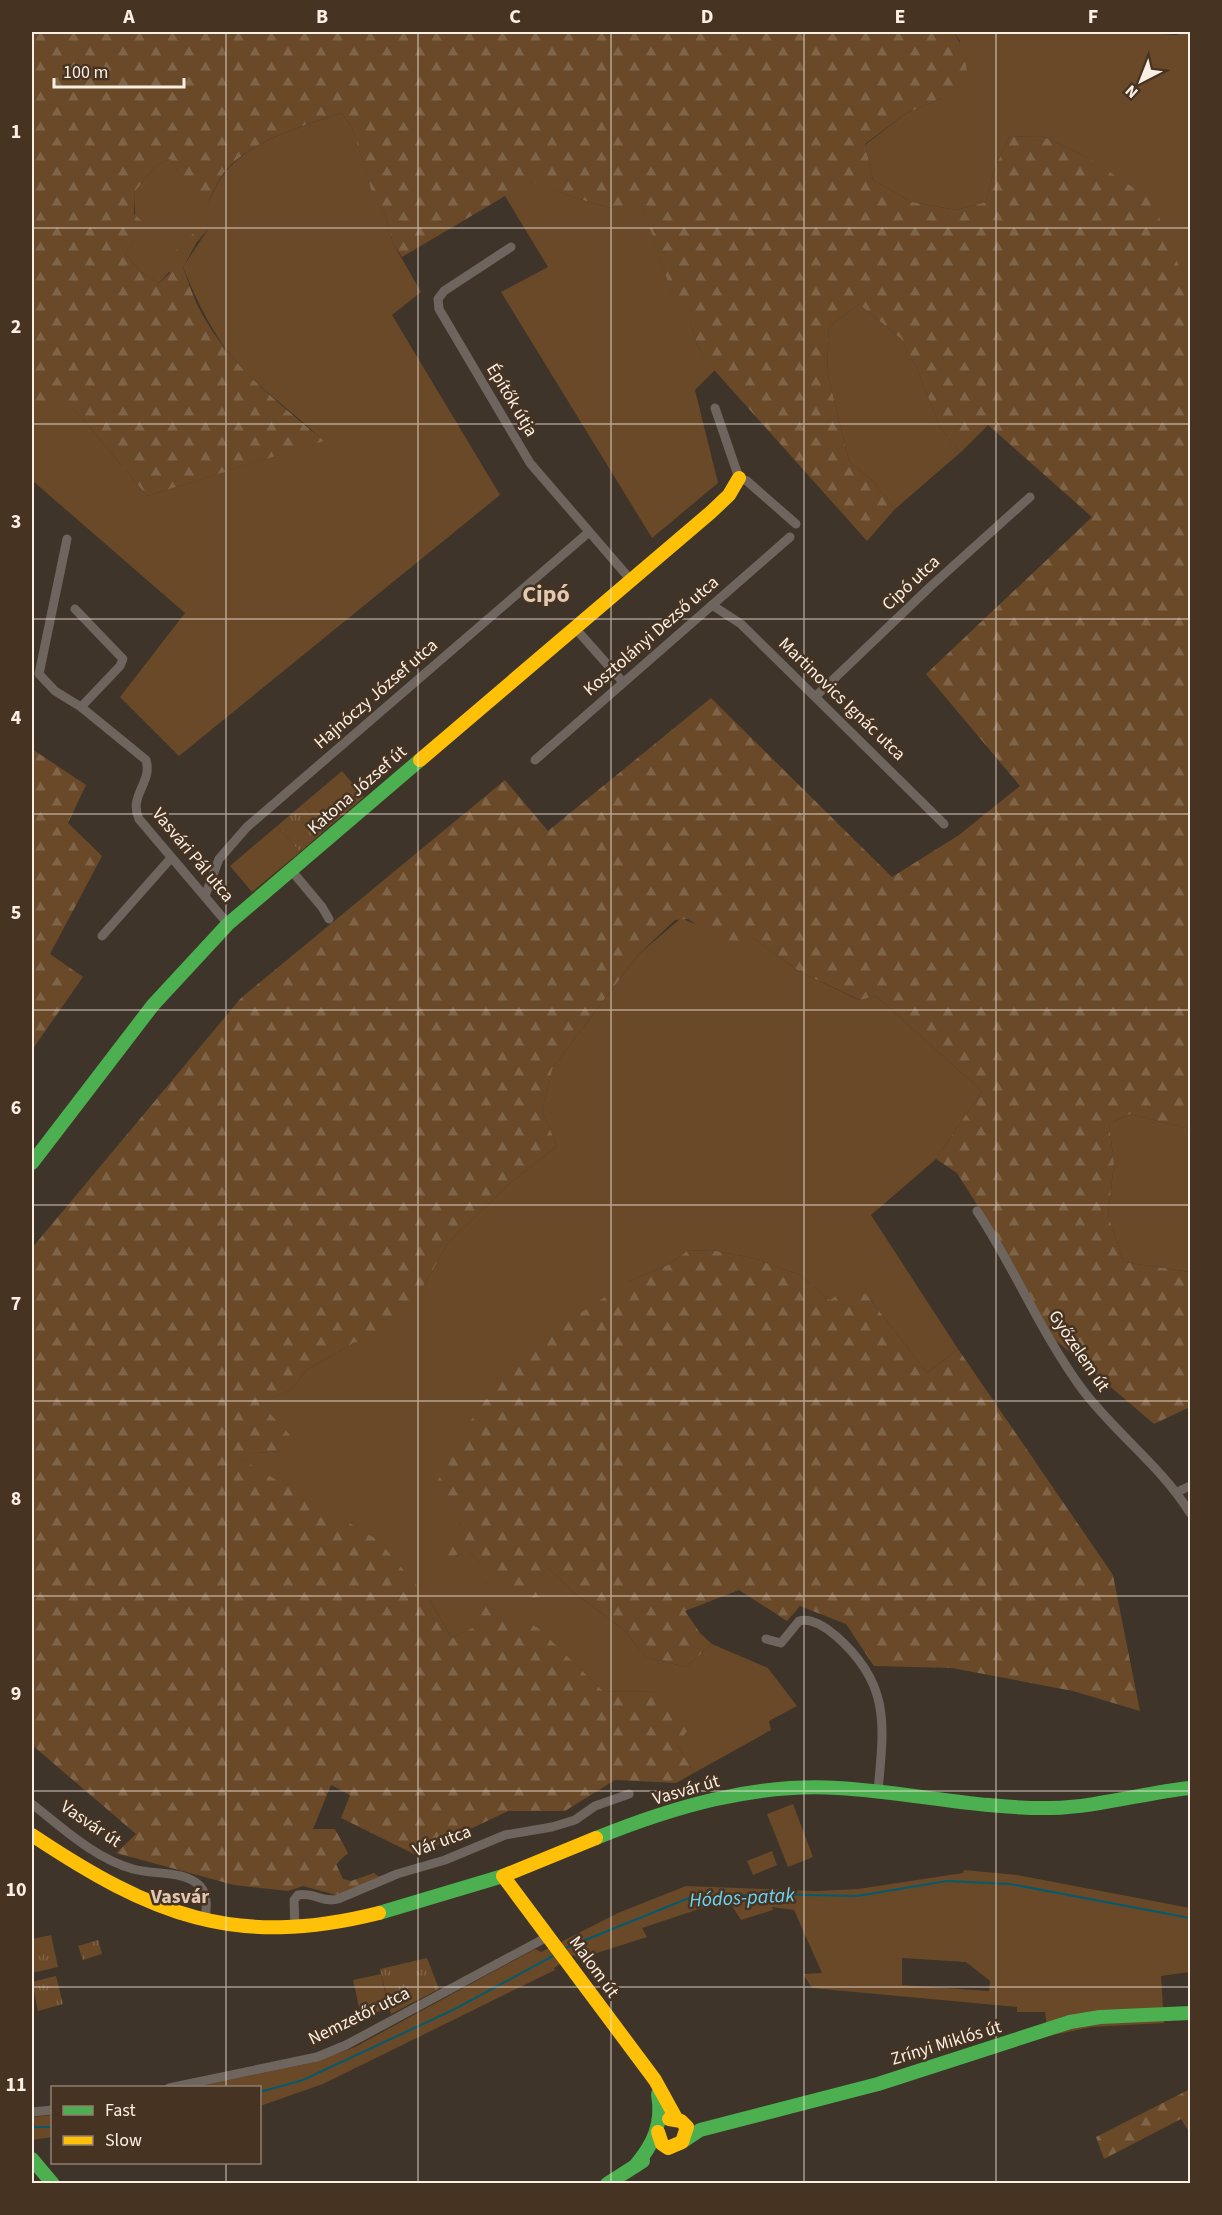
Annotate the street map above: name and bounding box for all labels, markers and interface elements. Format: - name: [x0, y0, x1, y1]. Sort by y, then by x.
- text: A: [122, 3, 135, 31]
- text: B: [316, 3, 328, 31]
- text: C: [509, 3, 521, 31]
- text: D: [701, 3, 713, 31]
- text: E: [895, 3, 905, 31]
- text: F: [1088, 3, 1098, 31]
- scale bar: [54, 51, 184, 89]
- north arrow: [1111, 51, 1171, 111]
- text: 100 m: [63, 60, 108, 85]
- text: N: [1120, 80, 1143, 103]
- text: 1: [11, 118, 21, 146]
- text: 2: [11, 313, 21, 341]
- street label: Építők útja: [480, 359, 544, 441]
- text: 3: [11, 508, 21, 536]
- street label: Cipó utca: [877, 550, 945, 616]
- street label: Kosztolányi Dezső utca: [578, 570, 724, 702]
- district label: Cipó: [522, 577, 570, 612]
- street label: Martinovics Ignác utca: [773, 632, 911, 766]
- street label: Hajnóczy József utca: [309, 633, 443, 755]
- text: 4: [11, 704, 22, 732]
- street label: Katona József út: [302, 740, 412, 840]
- street label: Vasvári Pál utca: [146, 802, 240, 908]
- text: 5: [11, 899, 21, 927]
- text: 6: [11, 1094, 21, 1122]
- text: 7: [11, 1290, 21, 1318]
- street label: Győzelem út: [1043, 1305, 1115, 1397]
- text: 8: [11, 1485, 21, 1513]
- text: 9: [11, 1680, 21, 1708]
- street label: Vasvár út: [650, 1769, 722, 1811]
- street label: Vasvár út: [56, 1795, 126, 1853]
- street label: Vár utca: [409, 1819, 475, 1863]
- text: 10: [5, 1876, 27, 1904]
- water label: Hódos-patak: [688, 1881, 796, 1915]
- district label: Vasvár: [150, 1883, 209, 1911]
- street label: Malom út: [563, 1931, 625, 2003]
- street label: Nemzetőr utca: [304, 1981, 414, 2051]
- street label: Zrínyi Miklós út: [888, 2014, 1004, 2072]
- text: 11: [5, 2071, 27, 2099]
- legend: [51, 2086, 261, 2164]
- text: Fast: [105, 2098, 136, 2123]
- text: Slow: [105, 2128, 142, 2153]

